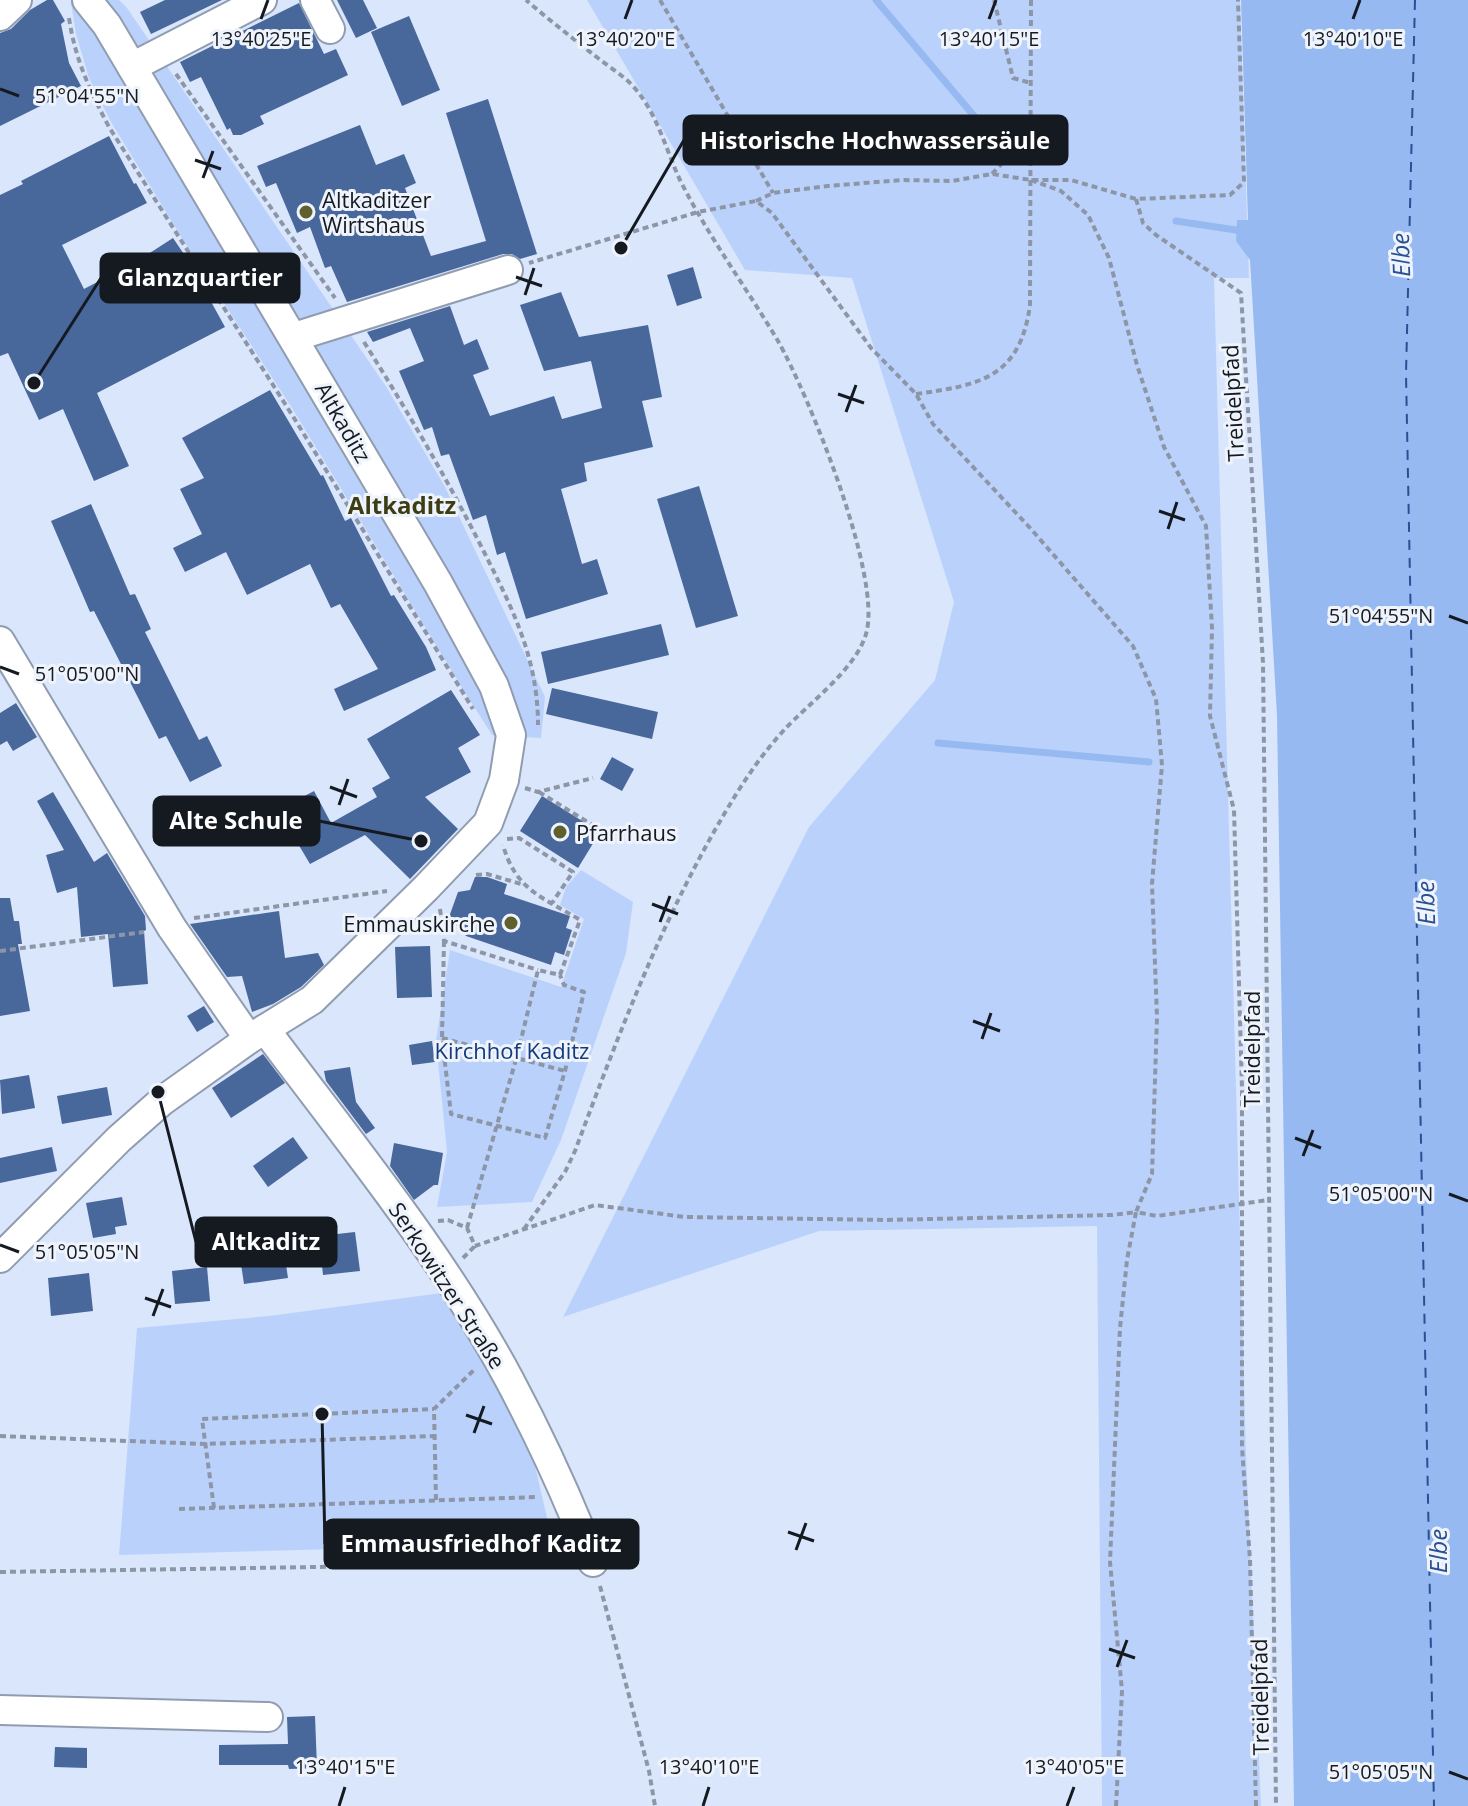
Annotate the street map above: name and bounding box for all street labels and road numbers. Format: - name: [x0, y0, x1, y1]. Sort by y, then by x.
- street label: Treidelpfad: [1214, 344, 1250, 462]
- street label: Altkaditz: [309, 376, 379, 468]
- street label: Treidelpfad: [1236, 991, 1266, 1107]
- street label: Serkowitzer Straße: [383, 1196, 513, 1374]
- street label: Treidelpfad: [1243, 1638, 1275, 1756]

